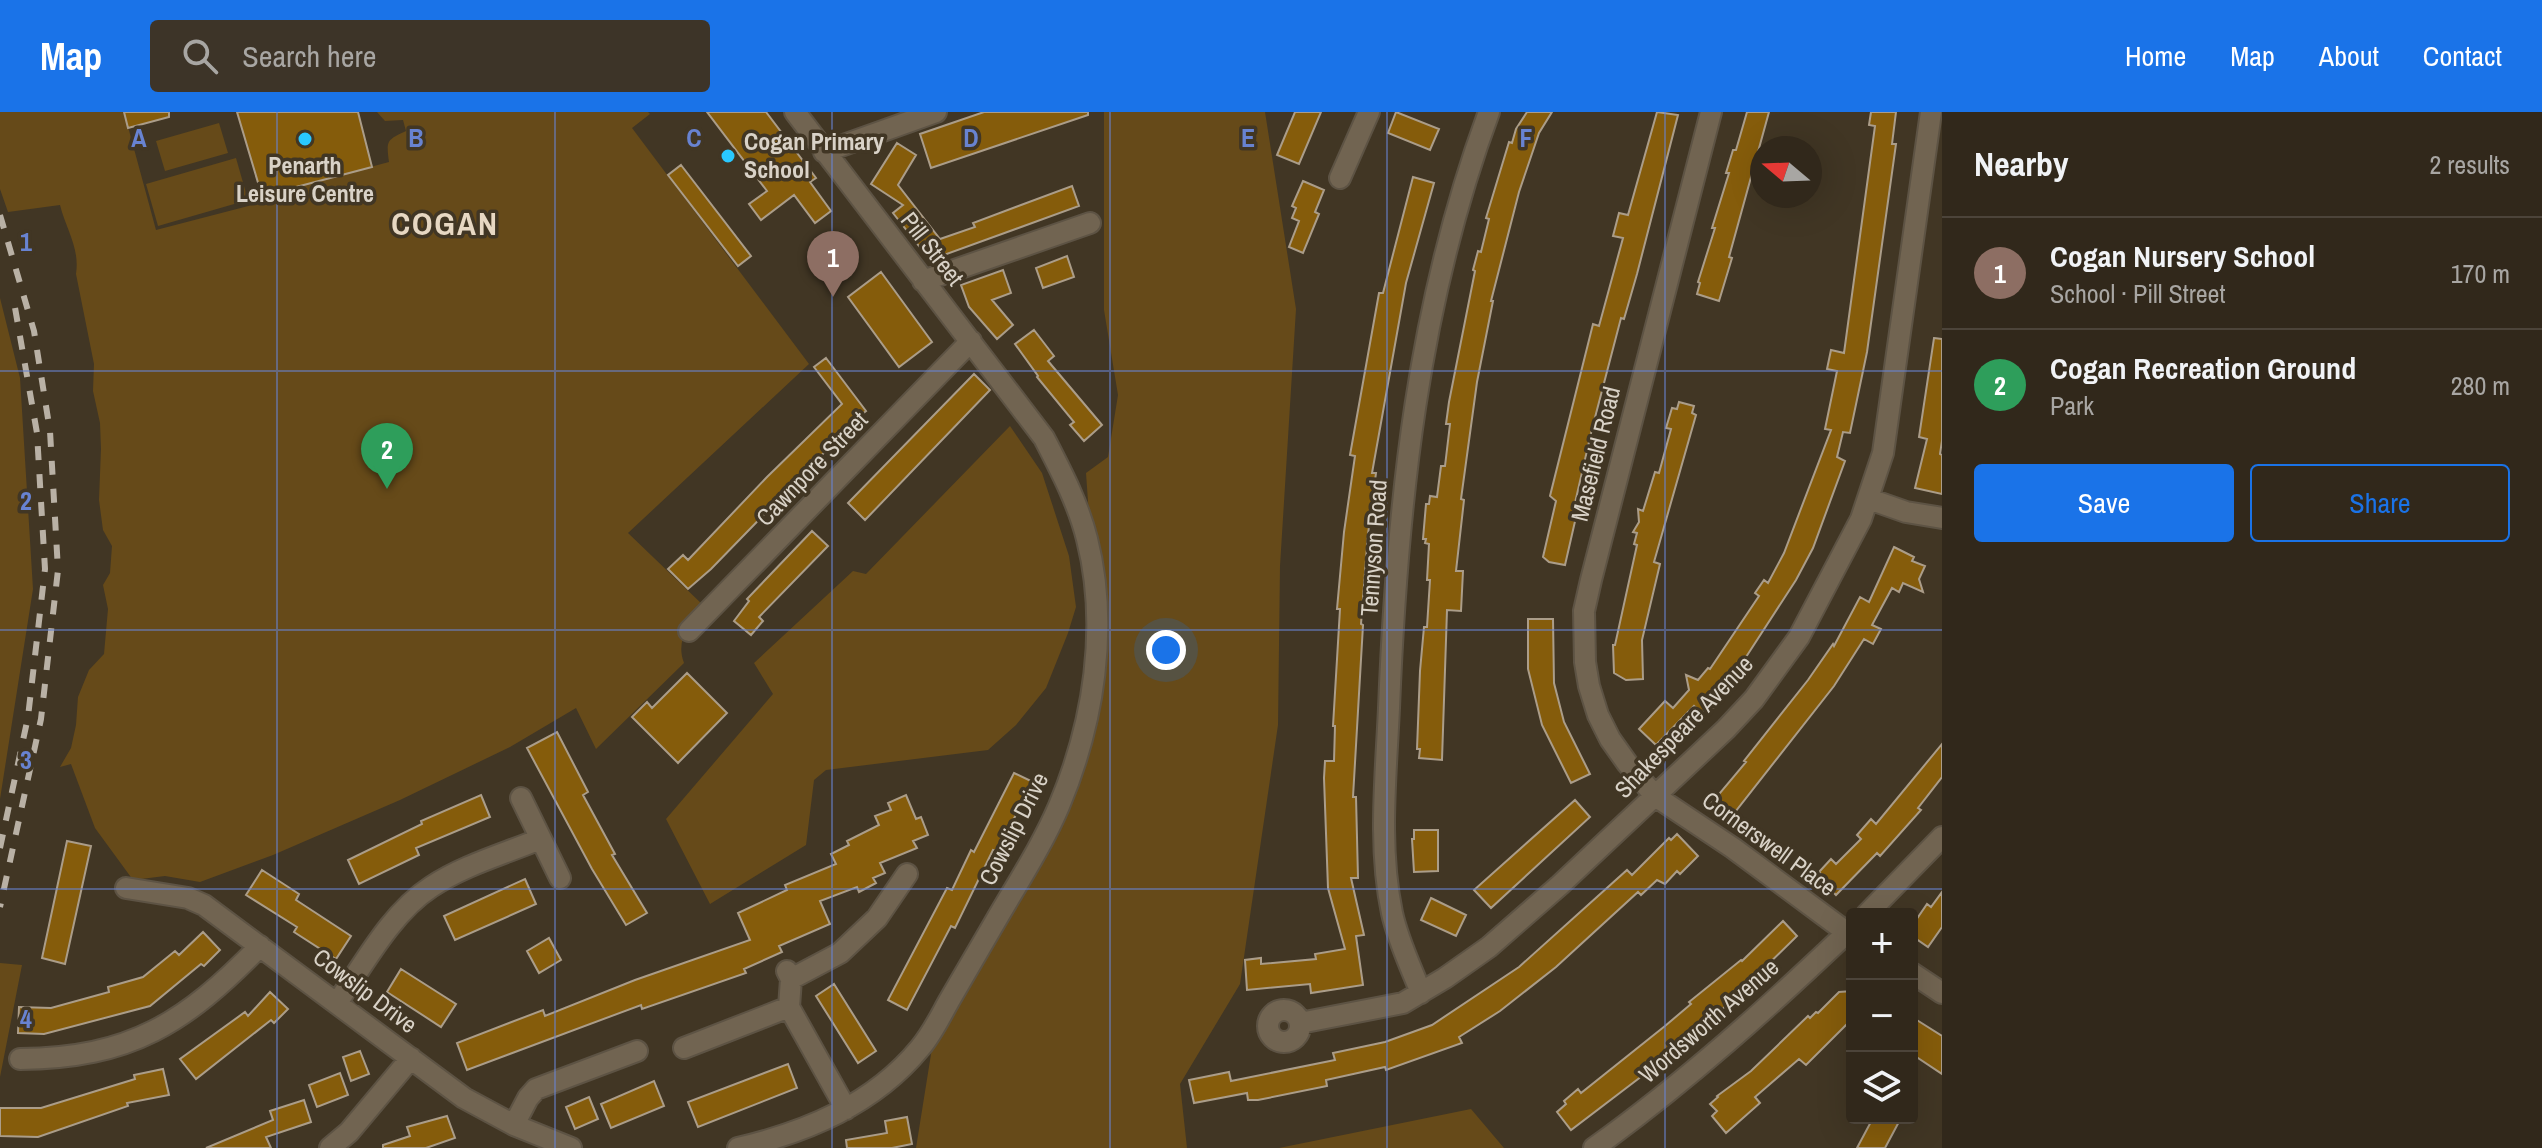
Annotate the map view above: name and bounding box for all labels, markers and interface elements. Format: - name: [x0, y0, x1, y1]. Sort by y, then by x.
- search box: [150, 20, 710, 92]
- text: Map: [40, 31, 102, 82]
- icon: search: [178, 34, 222, 78]
- text: Search here: [242, 36, 376, 76]
- text: Home: [2125, 37, 2186, 75]
- text: Map: [2230, 37, 2275, 75]
- text: About: [2319, 37, 2379, 75]
- text: Contact: [2423, 37, 2502, 75]
- text: A: [131, 120, 147, 155]
- text: B: [408, 120, 424, 155]
- text: C: [686, 120, 702, 155]
- text: D: [963, 120, 979, 155]
- text: E: [1241, 120, 1255, 155]
- text: F: [1519, 120, 1533, 155]
- place label: Cogan Primary School: [744, 125, 884, 185]
- marker: Penarth Leisure Centre: [296, 130, 314, 148]
- north arrow: [1750, 136, 1822, 208]
- text: Nearby: [1974, 141, 2069, 187]
- marker: Cogan Primary School: [719, 147, 737, 165]
- text: 2 results: [2429, 147, 2510, 182]
- place label: Penarth Leisure Centre: [236, 149, 374, 209]
- district label: COGAN: [391, 202, 499, 245]
- street label: Pill Street: [894, 205, 972, 292]
- text: 1: [20, 224, 32, 259]
- pin: 1: [807, 231, 859, 297]
- text: Cogan Nursery School: [2050, 236, 2315, 276]
- text: 1: [1994, 256, 2006, 291]
- text: 170 m: [2451, 256, 2510, 291]
- text: School · Pill Street: [2050, 276, 2225, 311]
- text: Cogan Recreation Ground: [2050, 348, 2356, 388]
- text: 2: [1994, 368, 2006, 403]
- text: 280 m: [2451, 368, 2510, 403]
- street label: Masefield Road: [1563, 383, 1627, 525]
- text: Park: [2050, 388, 2094, 423]
- street label: Cawnpore Street: [748, 404, 874, 533]
- pin: 2: [361, 423, 413, 489]
- button: Save: [1974, 464, 2234, 542]
- button: Share: [2250, 464, 2510, 542]
- street label: Tennyson Road: [1352, 479, 1394, 617]
- text: 2: [20, 483, 32, 518]
- your location: [1146, 630, 1186, 670]
- street label: Shakespeare Avenue: [1607, 648, 1760, 805]
- text: 3: [20, 742, 32, 777]
- street label: Cowslip Drive: [971, 767, 1055, 890]
- street label: Cornerswell Place: [1696, 784, 1843, 903]
- map controls: [1846, 908, 1918, 1124]
- button: +: [1846, 908, 1918, 980]
- street label: Cowslip Drive: [307, 941, 424, 1040]
- street label: Wordsworth Avenue: [1632, 951, 1785, 1090]
- button: −: [1846, 980, 1918, 1052]
- text: 4: [20, 1001, 32, 1036]
- button: layers: [1846, 1052, 1918, 1124]

